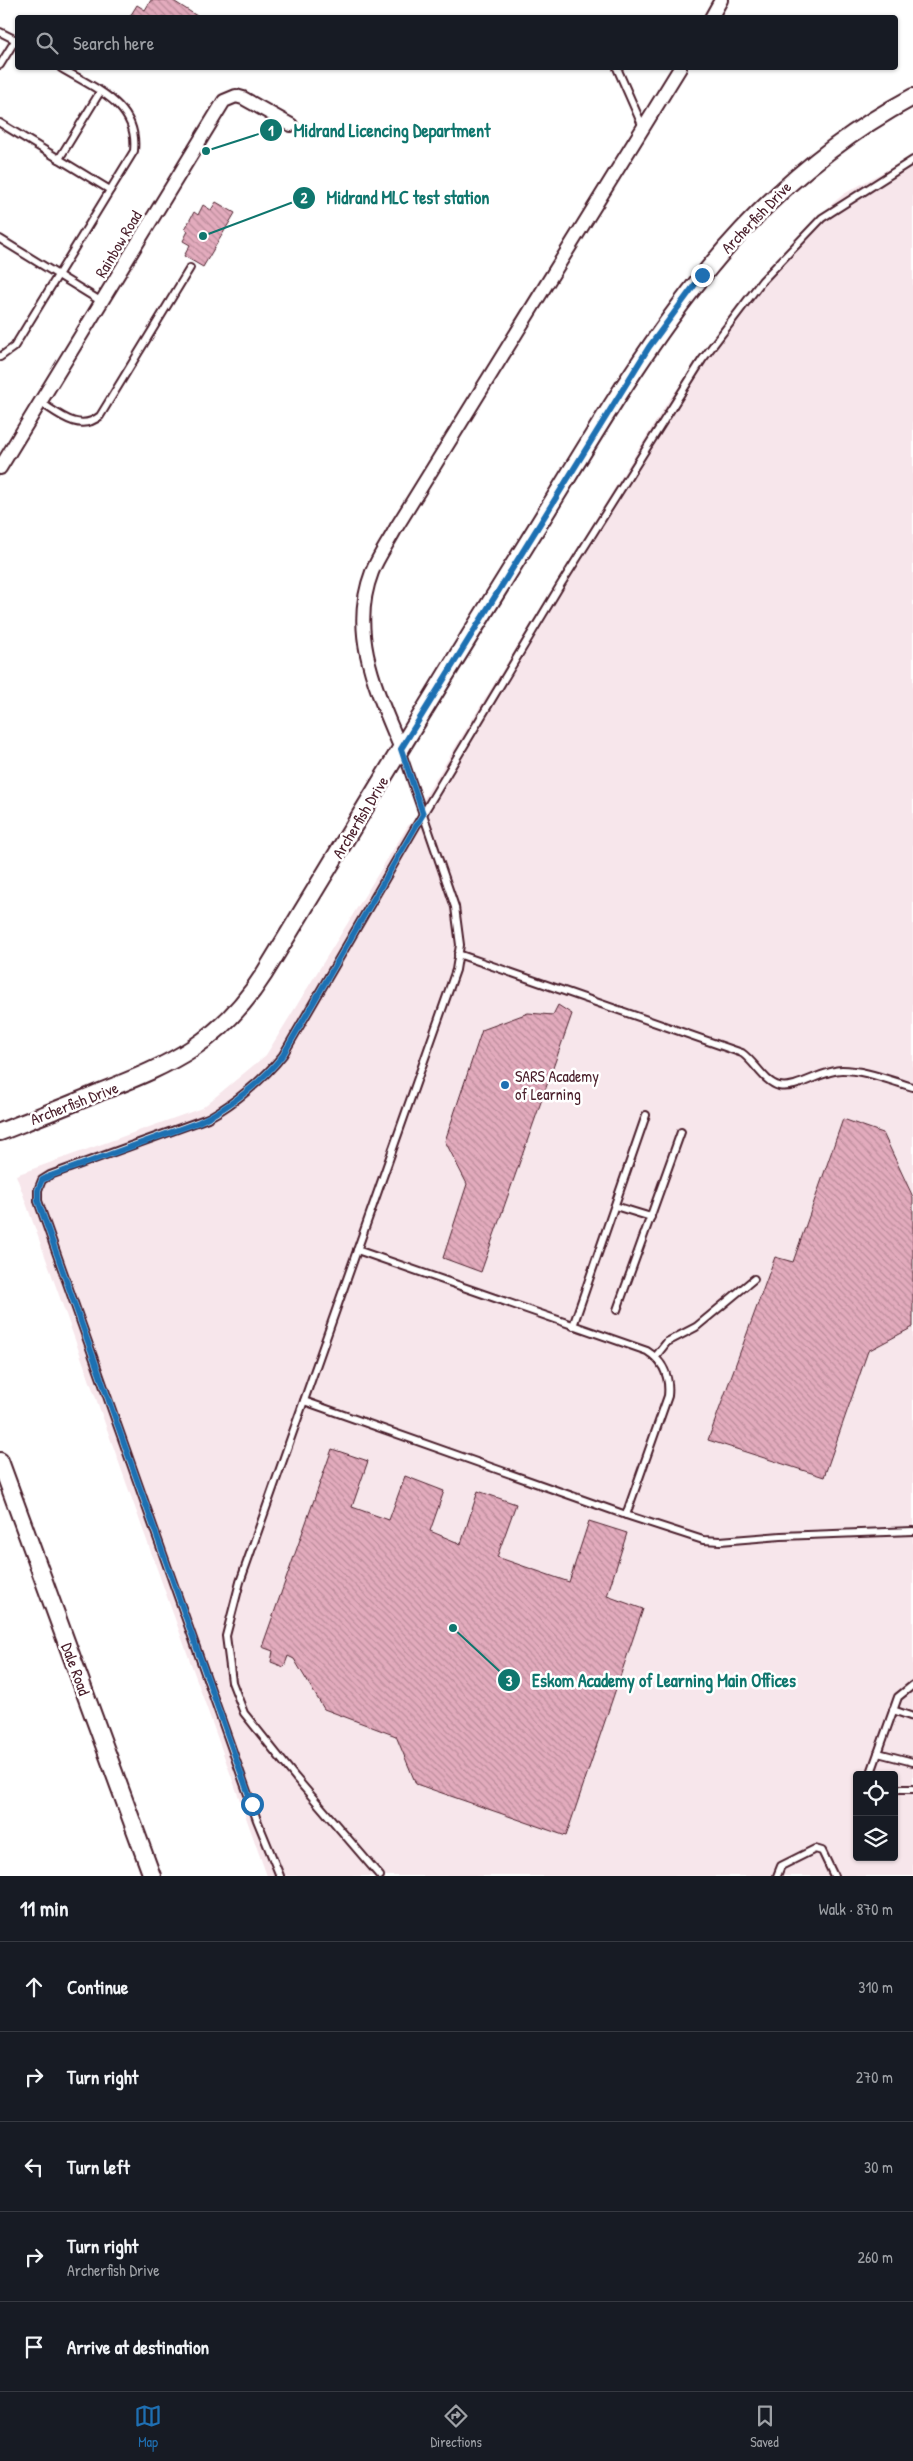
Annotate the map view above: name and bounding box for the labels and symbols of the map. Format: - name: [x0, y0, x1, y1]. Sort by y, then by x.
- callout: Midrand Licencing Department: [259, 114, 501, 147]
- text: Midrand Licencing Department: [294, 118, 491, 144]
- text: 1: [268, 120, 274, 141]
- street label: Archerfish Drive: [716, 176, 796, 258]
- callout: Midrand MLC test station: [291, 182, 499, 215]
- text: Midrand MLC test station: [327, 185, 489, 210]
- text: 2: [300, 187, 308, 208]
- street label: Rainbow Road: [89, 206, 147, 282]
- route end: [691, 264, 714, 287]
- street label: Archerfish Drive: [327, 771, 394, 862]
- place label: SARS Academy of Learning: [515, 1065, 599, 1105]
- street label: Archerfish Drive: [27, 1076, 122, 1130]
- marker: SARS Academy of Learning: [499, 1079, 511, 1091]
- street label: Dale Road: [56, 1640, 96, 1698]
- callout: Eskom Academy of Learning Main Offices: [497, 1664, 806, 1697]
- text: Eskom Academy of Learning Main Offices: [532, 1668, 796, 1694]
- text: 3: [506, 1670, 513, 1691]
- route start: [241, 1793, 264, 1816]

